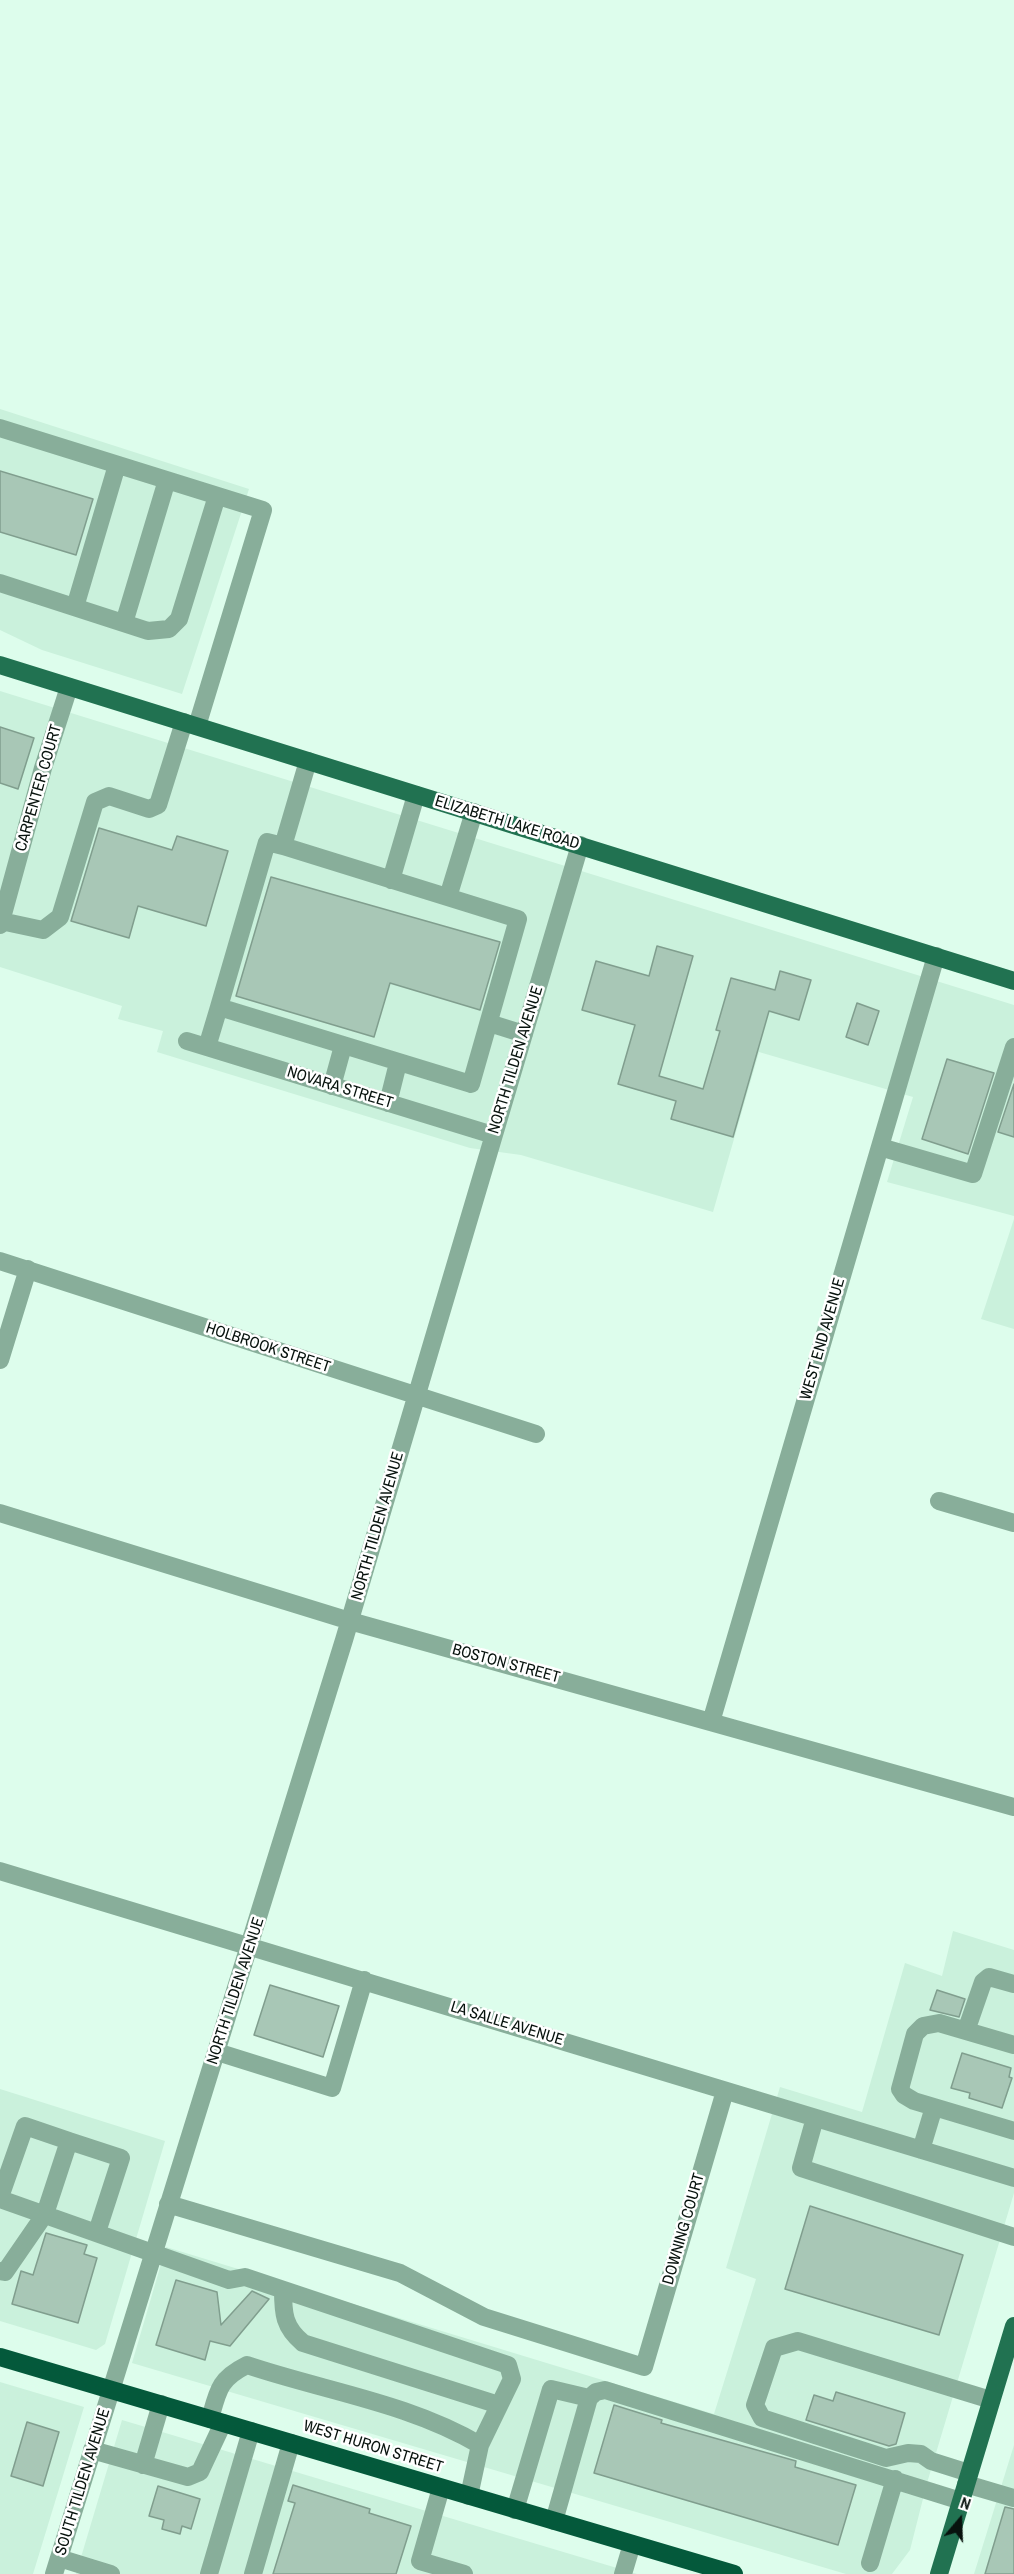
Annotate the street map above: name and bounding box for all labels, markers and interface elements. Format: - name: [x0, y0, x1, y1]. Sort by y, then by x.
- street label: CARPENTER COURT: [12, 722, 66, 854]
- street label: ELIZABETH LAKE ROAD: [432, 792, 582, 854]
- street label: NORTH TILDEN AVENUE: [484, 984, 548, 1136]
- street label: NOVARA STREET: [285, 1063, 395, 1113]
- street label: WEST END AVENUE: [796, 1276, 850, 1402]
- street label: HOLBROOK STREET: [203, 1319, 333, 1377]
- street label: NORTH TILDEN AVENUE: [348, 1450, 408, 1602]
- street label: BOSTON STREET: [450, 1640, 562, 1688]
- street label: NORTH TILDEN AVENUE: [203, 1915, 269, 2067]
- street label: LA SALLE AVENUE: [448, 1998, 566, 2050]
- street label: DOWNING COURT: [659, 2171, 709, 2287]
- street label: SOUTH TILDEN AVENUE: [51, 2406, 115, 2558]
- street label: WEST HURON STREET: [301, 2417, 445, 2477]
- north arrow: [930, 2490, 990, 2550]
- text: N: [958, 2491, 974, 2515]

